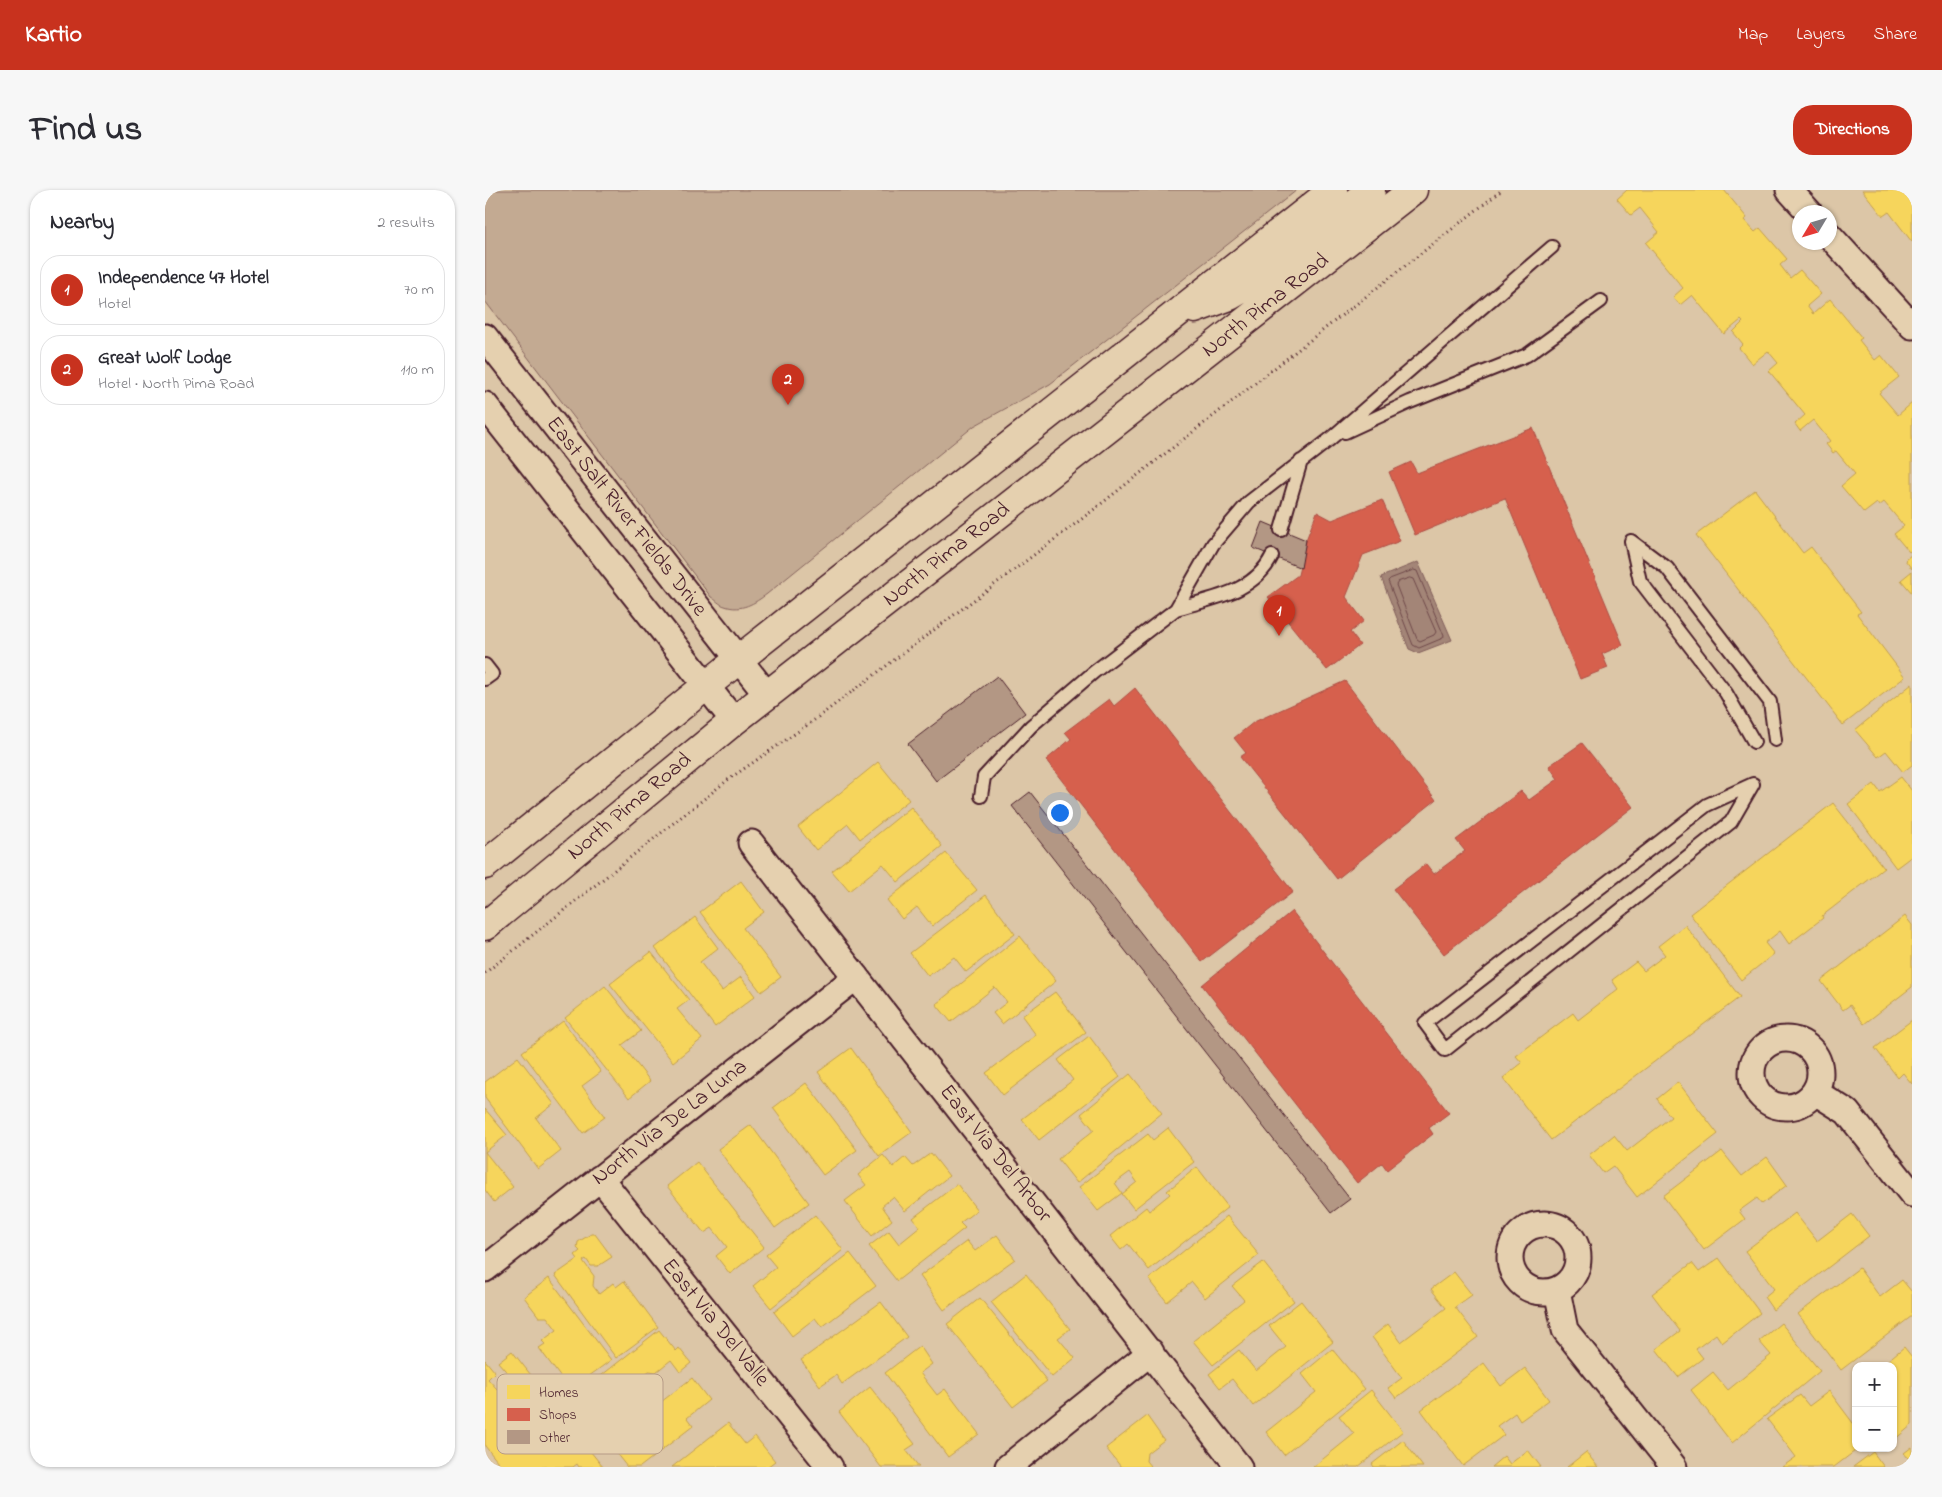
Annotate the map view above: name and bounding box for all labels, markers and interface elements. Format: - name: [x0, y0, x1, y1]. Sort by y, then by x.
- text: Kartio: [25, 18, 82, 53]
- text: Map: [1738, 22, 1768, 48]
- text: Layers: [1796, 22, 1846, 48]
- text: Share: [1874, 22, 1917, 48]
- text: Find us: [30, 105, 142, 156]
- button: Directions: [1793, 105, 1912, 155]
- north arrow: [1792, 205, 1837, 250]
- text: Nearby: [50, 208, 114, 238]
- text: 2 results: [377, 211, 435, 235]
- street label: North Pima Road: [1195, 246, 1337, 366]
- text: Independence 47 Hotel: [98, 265, 269, 292]
- text: 1: [64, 278, 70, 302]
- text: 70 m: [404, 278, 434, 302]
- text: Hotel: [98, 292, 131, 316]
- text: Great Wolf Lodge: [98, 345, 231, 372]
- text: 2: [63, 358, 71, 382]
- text: 110 m: [400, 358, 434, 382]
- pin: 2: [772, 364, 804, 405]
- text: Hotel · North Pima Road: [98, 372, 254, 396]
- street label: East Salt River Fields Drive: [538, 410, 714, 624]
- street label: North Pima Road: [876, 495, 1018, 615]
- pin: 1: [1263, 595, 1295, 636]
- street label: North Pima Road: [561, 745, 699, 869]
- your location: [1047, 800, 1073, 826]
- street label: North Via De La Luna: [585, 1052, 755, 1194]
- street label: East Via Del Arbor: [931, 1078, 1059, 1230]
- street label: East Via Del Valle: [653, 1252, 777, 1394]
- map controls: [1852, 1362, 1897, 1452]
- button: +: [1852, 1362, 1897, 1407]
- legend: [497, 1374, 663, 1454]
- text: Homes: [539, 1383, 579, 1404]
- text: Shops: [539, 1405, 577, 1426]
- button: −: [1852, 1407, 1897, 1452]
- text: Other: [539, 1428, 571, 1449]

